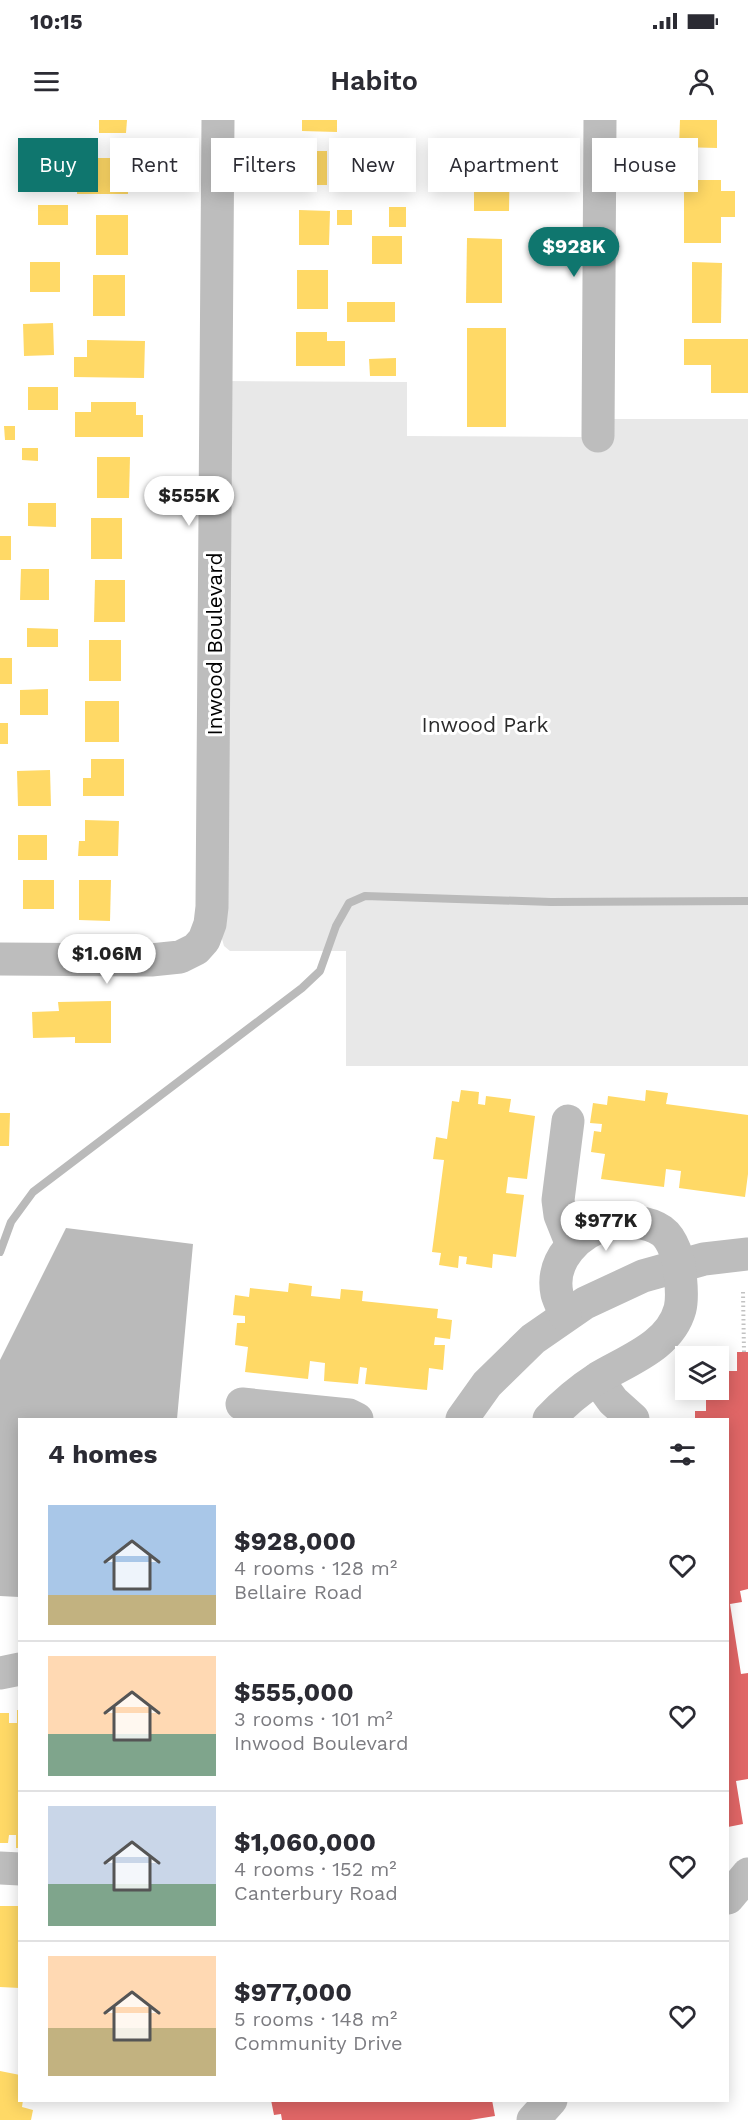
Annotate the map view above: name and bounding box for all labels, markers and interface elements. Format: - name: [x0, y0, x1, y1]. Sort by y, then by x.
- text: 10:15: [30, 9, 83, 34]
- icon: menu: [30, 65, 63, 98]
- text: Habito: [330, 65, 418, 97]
- icon: person: [685, 65, 718, 98]
- chip: Buy: [18, 138, 98, 192]
- chip: Rent: [110, 138, 199, 192]
- chip: Filters: [211, 138, 317, 192]
- chip: New: [329, 138, 416, 192]
- chip: Apartment: [428, 138, 580, 192]
- chip: House: [592, 138, 698, 192]
- pin: $928K: [532, 227, 616, 278]
- text: $928K: [542, 234, 606, 258]
- pin: $555K: [147, 476, 231, 527]
- text: $555K: [158, 483, 220, 507]
- street label: Inwood Boulevard: [202, 552, 227, 736]
- park label: Inwood Park: [422, 712, 549, 737]
- pin: $1.06M: [58, 934, 156, 985]
- text: $1.06M: [72, 941, 142, 965]
- pin: $977K: [564, 1201, 648, 1252]
- text: $977K: [575, 1208, 637, 1232]
- map controls: [675, 1346, 729, 1400]
- button: layers: [675, 1346, 729, 1400]
- icon: filters: [666, 1438, 699, 1471]
- text: 4 homes: [48, 1439, 157, 1469]
- text: $928,000: [234, 1526, 356, 1556]
- icon: home: [96, 1529, 168, 1601]
- icon: heart: [666, 1549, 699, 1582]
- text: 4 rooms · 128 m²: [234, 1556, 397, 1580]
- text: Bellaire Road: [234, 1580, 363, 1604]
- text: $555,000: [234, 1677, 354, 1707]
- icon: home: [96, 1680, 168, 1752]
- icon: heart: [666, 1700, 699, 1733]
- text: 3 rooms · 101 m²: [234, 1707, 393, 1731]
- text: Inwood Boulevard: [234, 1731, 408, 1755]
- text: $1,060,000: [234, 1827, 376, 1857]
- icon: home: [96, 1830, 168, 1902]
- icon: heart: [666, 1850, 699, 1883]
- text: 4 rooms · 152 m²: [234, 1857, 397, 1881]
- text: Canterbury Road: [234, 1881, 398, 1905]
- text: $977,000: [234, 1977, 352, 2007]
- icon: home: [96, 1980, 168, 2052]
- icon: heart: [666, 2000, 699, 2033]
- text: 5 rooms · 148 m²: [234, 2007, 397, 2031]
- text: Community Drive: [234, 2031, 403, 2055]

